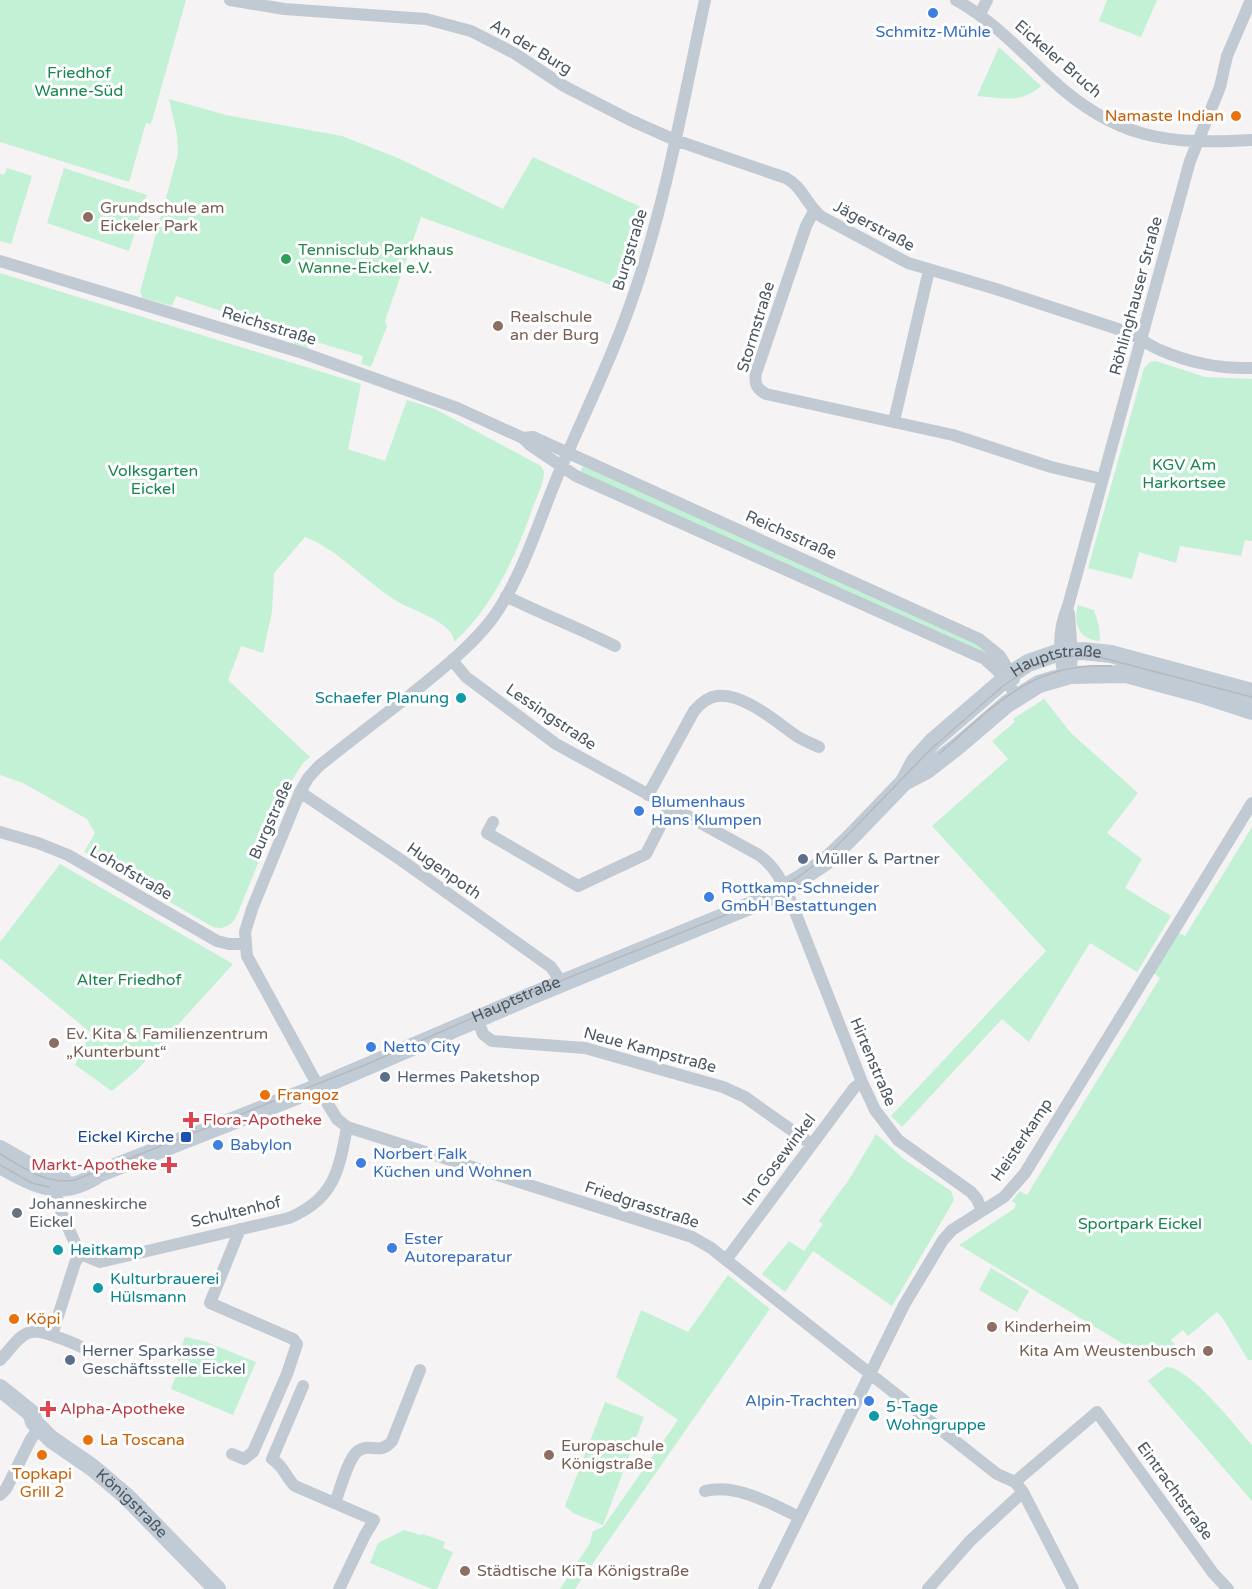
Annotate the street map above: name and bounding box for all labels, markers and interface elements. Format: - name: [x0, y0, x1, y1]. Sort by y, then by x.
- marker: Schmitz-Mühle: [926, 6, 940, 20]
- street label: An der Burg: [486, 15, 576, 79]
- street label: Eickeler Bruch: [1010, 16, 1106, 102]
- place label: Schmitz-Mühle: [875, 22, 991, 42]
- park label: Friedhof Wanne-Süd: [35, 63, 123, 101]
- place label: Namaste Indian: [1105, 106, 1224, 126]
- marker: Namaste Indian: [1229, 109, 1243, 123]
- street label: Jägerstraße: [830, 196, 918, 256]
- place label: Grundschule am Eickeler Park: [100, 198, 224, 236]
- street label: Burgstraße: [608, 207, 652, 293]
- marker: Grundschule am Eickeler Park: [81, 210, 95, 224]
- street label: Röhlinghauser Straße: [1105, 214, 1167, 378]
- place label: Tennisclub Parkhaus Wanne-Eickel e.V.: [298, 240, 454, 278]
- marker: Tennisclub Parkhaus Wanne-Eickel e.V.: [279, 252, 293, 266]
- street label: Stormstraße: [733, 279, 779, 375]
- street label: Reichsstraße: [219, 302, 319, 350]
- place label: Realschule an der Burg: [510, 307, 599, 345]
- marker: Realschule an der Burg: [491, 319, 505, 333]
- park label: KGV Am Harkortsee: [1142, 455, 1226, 493]
- park label: Volksgarten Eickel: [108, 461, 198, 499]
- street label: Reichsstraße: [742, 506, 840, 564]
- street label: Hauptstraße: [1007, 641, 1103, 682]
- street label: Lessingstraße: [502, 679, 600, 755]
- place label: Schaefer Planung: [315, 688, 449, 708]
- marker: Schaefer Planung: [454, 691, 468, 705]
- street label: Burgstraße: [245, 777, 297, 863]
- place label: Blumenhaus Hans Klumpen: [651, 792, 762, 830]
- marker: Blumenhaus Hans Klumpen: [632, 804, 646, 818]
- street label: Hugenpoth: [403, 838, 485, 904]
- street label: Lohofstraße: [86, 841, 176, 905]
- place label: Müller & Partner: [815, 849, 941, 869]
- marker: Müller & Partner: [796, 852, 810, 866]
- place label: Rottkamp-Schneider GmbH Bestattungen: [721, 878, 880, 916]
- marker: Rottkamp-Schneider GmbH Bestattungen: [702, 890, 716, 904]
- park label: Alter Friedhof: [76, 970, 183, 990]
- street label: Hauptstraße: [469, 972, 563, 1027]
- street label: Hirtenstraße: [845, 1015, 901, 1109]
- street label: Neue Kampstraße: [581, 1023, 719, 1077]
- place label: Ev. Kita & Familienzentrum „Kunterbunt“: [66, 1024, 268, 1062]
- marker: Ev. Kita & Familienzentrum „Kunterbunt“: [47, 1036, 61, 1050]
- place label: Netto City: [383, 1037, 461, 1057]
- marker: Netto City: [364, 1040, 378, 1054]
- place label: Hermes Paketshop: [397, 1067, 540, 1087]
- marker: Hermes Paketshop: [378, 1070, 392, 1084]
- place label: Frangoz: [277, 1085, 339, 1105]
- marker: Frangoz: [258, 1088, 272, 1102]
- street label: Heisterkamp: [987, 1095, 1057, 1185]
- place label: Flora-Apotheke: [203, 1110, 322, 1130]
- street label: Im Gosewinkel: [738, 1110, 820, 1210]
- marker: Flora-Apotheke: [184, 1113, 198, 1127]
- place label: Eickel Kirche: [78, 1127, 174, 1147]
- marker: Eickel Kirche: [179, 1130, 193, 1144]
- place label: Babylon: [230, 1135, 292, 1155]
- marker: Babylon: [211, 1138, 225, 1152]
- place label: Norbert Falk Küchen und Wohnen: [373, 1144, 532, 1182]
- place label: Markt-Apotheke: [31, 1155, 157, 1175]
- marker: Norbert Falk Küchen und Wohnen: [354, 1156, 368, 1170]
- marker: Markt-Apotheke: [162, 1158, 176, 1172]
- street label: Friedgrasstraße: [582, 1177, 702, 1233]
- street label: Schultenhof: [189, 1192, 284, 1232]
- place label: Johanneskirche Eickel: [29, 1194, 147, 1232]
- marker: Johanneskirche Eickel: [10, 1206, 24, 1220]
- park label: Sportpark Eickel: [1078, 1214, 1202, 1234]
- place label: Ester Autoreparatur: [404, 1229, 513, 1267]
- place label: Heitkamp: [70, 1240, 143, 1260]
- marker: Ester Autoreparatur: [385, 1241, 399, 1255]
- marker: Heitkamp: [51, 1243, 65, 1257]
- place label: Kulturbrauerei Hülsmann: [110, 1269, 219, 1307]
- marker: Kulturbrauerei Hülsmann: [91, 1281, 105, 1295]
- place label: Köpi: [26, 1309, 61, 1329]
- marker: Köpi: [7, 1312, 21, 1326]
- place label: Kinderheim: [1004, 1317, 1091, 1337]
- marker: Kinderheim: [985, 1320, 999, 1334]
- place label: Herner Sparkasse Geschäftsstelle Eickel: [82, 1341, 246, 1379]
- place label: Kita Am Weustenbusch: [1019, 1341, 1196, 1361]
- marker: Kita Am Weustenbusch: [1201, 1344, 1215, 1358]
- marker: Herner Sparkasse Geschäftsstelle Eickel: [63, 1353, 77, 1367]
- place label: Alpin-Trachten: [745, 1391, 857, 1411]
- marker: Alpin-Trachten: [862, 1394, 876, 1408]
- place label: 5-Tage Wohngruppe: [886, 1397, 986, 1435]
- place label: Alpha-Apotheke: [60, 1399, 185, 1419]
- marker: Alpha-Apotheke: [41, 1402, 55, 1416]
- marker: 5-Tage Wohngruppe: [867, 1409, 881, 1423]
- place label: La Toscana: [100, 1430, 185, 1450]
- marker: La Toscana: [81, 1433, 95, 1447]
- place label: Europaschule Königstraße: [561, 1436, 664, 1474]
- street label: Eintrachtstraße: [1133, 1438, 1217, 1544]
- marker: Topkapi Grill 2: [35, 1448, 49, 1462]
- marker: Europaschule Königstraße: [542, 1448, 556, 1462]
- place label: Topkapi Grill 2: [12, 1464, 72, 1502]
- street label: Königstraße: [92, 1465, 172, 1543]
- place label: Städtische KiTa Königstraße: [477, 1561, 689, 1581]
- marker: Städtische KiTa Königstraße: [458, 1564, 472, 1578]

